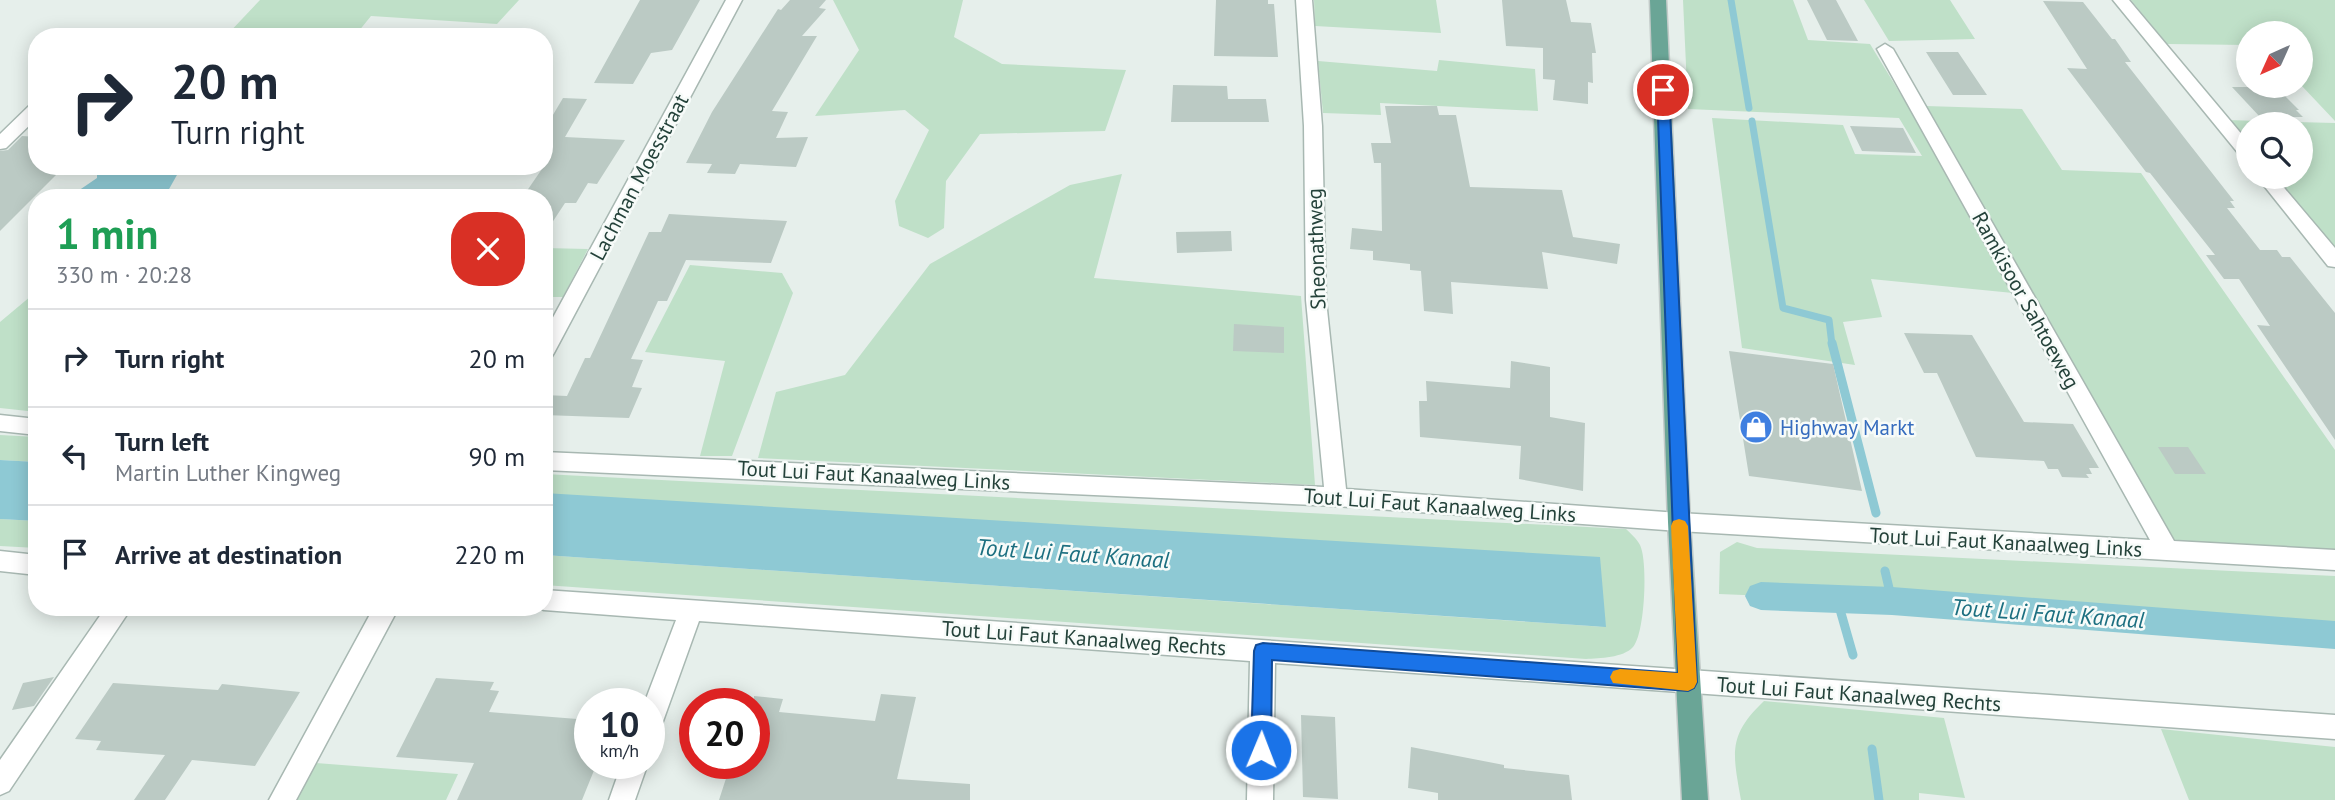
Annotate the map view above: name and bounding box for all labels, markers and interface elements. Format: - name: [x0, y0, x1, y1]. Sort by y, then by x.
- north arrow: [2236, 21, 2314, 98]
- map controls: [2236, 21, 2313, 189]
- text: 20 m: [171, 49, 278, 113]
- icon: right: [56, 56, 147, 147]
- pin: [1633, 60, 1693, 120]
- icon: arrive: [1644, 71, 1682, 109]
- street label: Lachman Moesstraat: [584, 89, 694, 265]
- text: Turn right: [171, 111, 305, 153]
- button: search: [2236, 112, 2313, 189]
- street label: Sheonathweg: [1300, 188, 1332, 310]
- text: 1 min: [56, 206, 158, 261]
- street label: Ramkisoor Sahtoeweg: [1966, 207, 2086, 393]
- button: close: [451, 212, 525, 286]
- text: 330 m · 20:28: [56, 260, 192, 289]
- icon: right: [56, 339, 94, 377]
- text: Turn right: [115, 342, 224, 375]
- text: 20 m: [469, 342, 525, 375]
- shop icon: Highway Markt: [1737, 408, 1775, 446]
- place label: Highway Markt: [1780, 414, 1914, 441]
- text: Turn left: [115, 425, 209, 458]
- icon: left: [56, 437, 94, 475]
- text: 90 m: [469, 440, 525, 473]
- street label: Tout Lui Faut Kanaalweg Links: [737, 454, 1011, 496]
- text: Martin Luther Kingweg: [115, 458, 341, 487]
- street label: Tout Lui Faut Kanaalweg Links: [1303, 482, 1577, 528]
- street label: Tout Lui Faut Kanaalweg Links: [1869, 521, 2143, 563]
- water label: Tout Lui Faut Kanaal: [975, 532, 1171, 574]
- icon: arrive: [56, 535, 94, 573]
- text: Arrive at destination: [115, 538, 342, 571]
- text: 220 m: [454, 538, 525, 571]
- water label: Tout Lui Faut Kanaal: [1950, 592, 2146, 634]
- street label: Tout Lui Faut Kanaalweg Rechts: [941, 615, 1227, 661]
- street label: Tout Lui Faut Kanaalweg Rechts: [1716, 671, 2002, 717]
- speed limit sign: 20: [679, 688, 770, 779]
- text: 10: [600, 701, 639, 747]
- position arrow: [1224, 713, 1298, 787]
- text: km/h: [600, 739, 639, 762]

